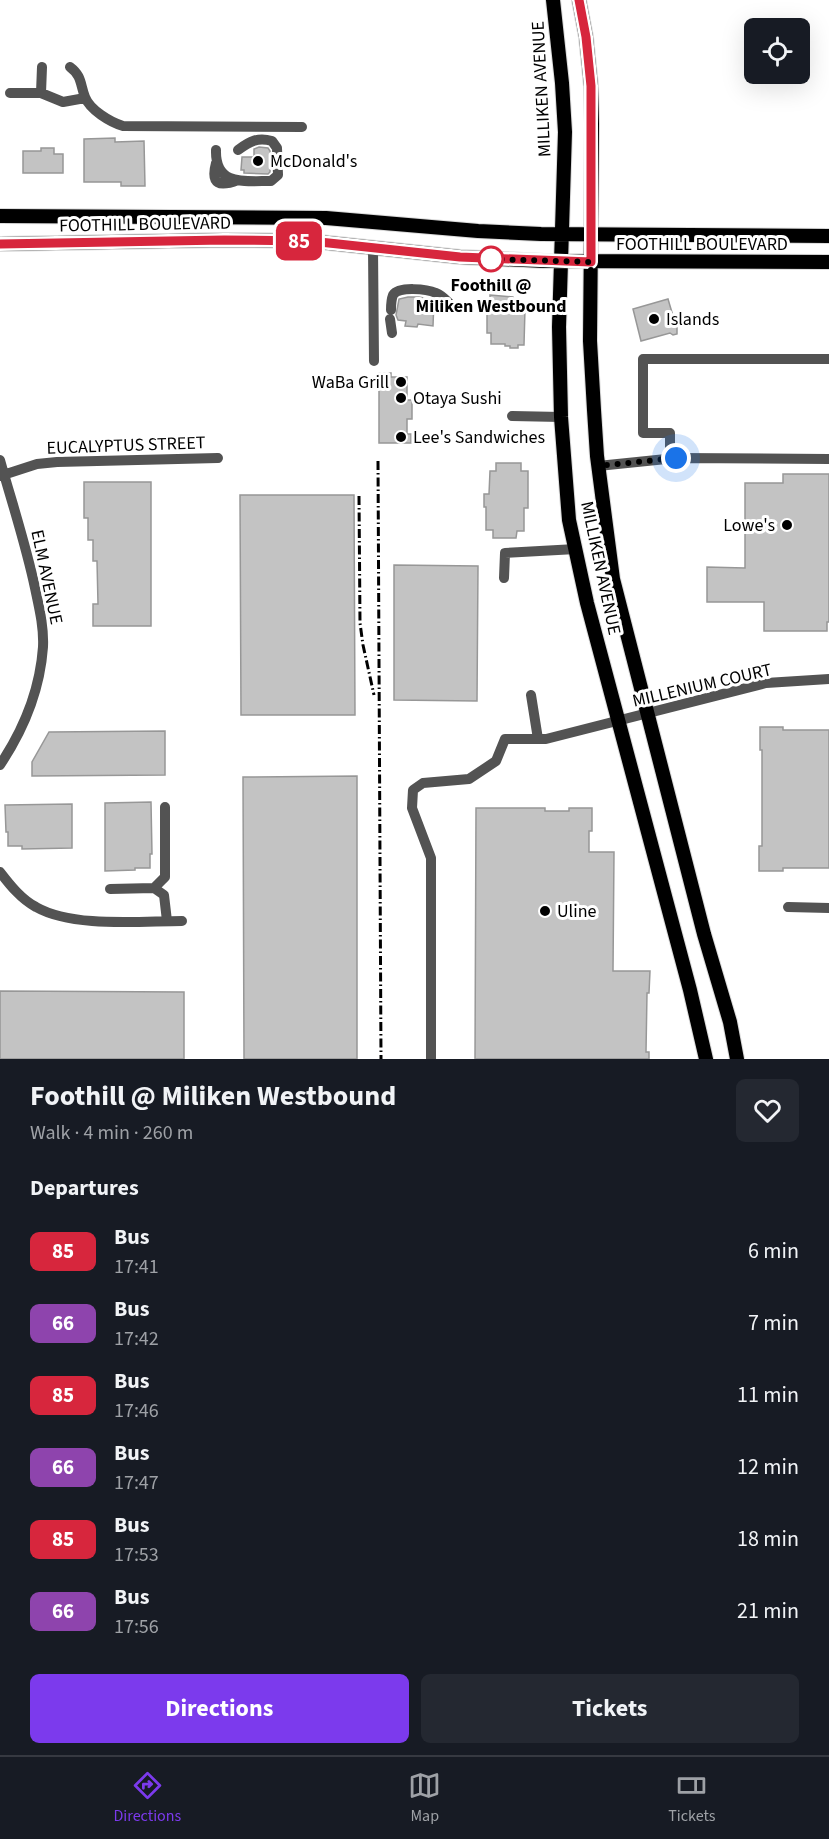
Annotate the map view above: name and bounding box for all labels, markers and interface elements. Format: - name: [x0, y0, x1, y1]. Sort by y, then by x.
- map controls: [744, 18, 810, 84]
- button: locate: [744, 18, 810, 84]
- street label: MILLIKEN AVENUE: [525, 20, 558, 158]
- place label: McDonald's: [270, 149, 357, 174]
- marker: McDonald's: [251, 154, 265, 168]
- street label: FOOTHILL BOULEVARD: [59, 211, 231, 238]
- line badge: 85: [272, 222, 326, 260]
- text: 85: [288, 226, 310, 256]
- street label: FOOTHILL BOULEVARD: [616, 232, 788, 257]
- marker: Foothill @ Miliken Westbound: [478, 246, 504, 272]
- place label: Foothill @ Miliken Westbound: [416, 273, 566, 319]
- place label: Islands: [666, 307, 719, 332]
- marker: Islands: [647, 312, 661, 326]
- place label: WaBa Grill: [312, 370, 389, 395]
- marker: WaBa Grill: [394, 375, 408, 389]
- place label: Otaya Sushi: [413, 386, 502, 411]
- marker: Otaya Sushi: [394, 391, 408, 405]
- place label: Lee's Sandwiches: [413, 425, 545, 450]
- street label: EUCALYPTUS STREET: [46, 430, 206, 461]
- marker: Lee's Sandwiches: [394, 430, 408, 444]
- your location: [661, 443, 691, 473]
- street label: MILLIKEN AVENUE: [574, 499, 627, 637]
- place label: Lowe's: [723, 513, 775, 538]
- marker: Lowe's: [780, 518, 794, 532]
- street label: ELM AVENUE: [24, 528, 69, 627]
- street label: MILLENIUM COURT: [630, 657, 775, 714]
- place label: Uline: [557, 899, 596, 924]
- marker: Uline: [538, 904, 552, 918]
- text: Foothill @ Miliken Westbound: [30, 1076, 396, 1116]
- button: heart: [736, 1079, 799, 1142]
- text: Walk · 4 min · 260 m: [30, 1119, 193, 1147]
- text: Departures: [30, 1172, 139, 1204]
- text: Bus: [114, 1221, 150, 1253]
- text: 6 min: [748, 1235, 799, 1267]
- text: 85: [52, 1236, 74, 1266]
- text: 17:41: [114, 1253, 159, 1281]
- text: Bus: [114, 1293, 150, 1325]
- text: 7 min: [748, 1307, 799, 1339]
- text: 66: [52, 1308, 74, 1338]
- text: 17:42: [114, 1325, 159, 1353]
- text: Bus: [114, 1365, 150, 1397]
- text: 11 min: [737, 1379, 799, 1411]
- text: 85: [52, 1380, 74, 1410]
- text: 17:46: [114, 1397, 159, 1425]
- text: Bus: [114, 1437, 150, 1469]
- text: 12 min: [737, 1451, 799, 1483]
- text: 66: [52, 1452, 74, 1482]
- text: 17:47: [114, 1469, 159, 1497]
- text: Bus: [114, 1509, 150, 1541]
- text: 18 min: [737, 1523, 799, 1555]
- text: 85: [52, 1524, 74, 1554]
- text: 17:53: [114, 1541, 159, 1569]
- text: Bus: [114, 1581, 150, 1613]
- text: 21 min: [737, 1595, 799, 1627]
- text: 66: [52, 1596, 74, 1626]
- text: 17:56: [114, 1613, 159, 1641]
- button: Directions: [30, 1674, 409, 1743]
- button: Tickets: [421, 1674, 799, 1743]
- tab: Directions: [114, 1769, 181, 1827]
- tab: Map: [408, 1769, 441, 1827]
- tab: Tickets: [668, 1769, 715, 1827]

